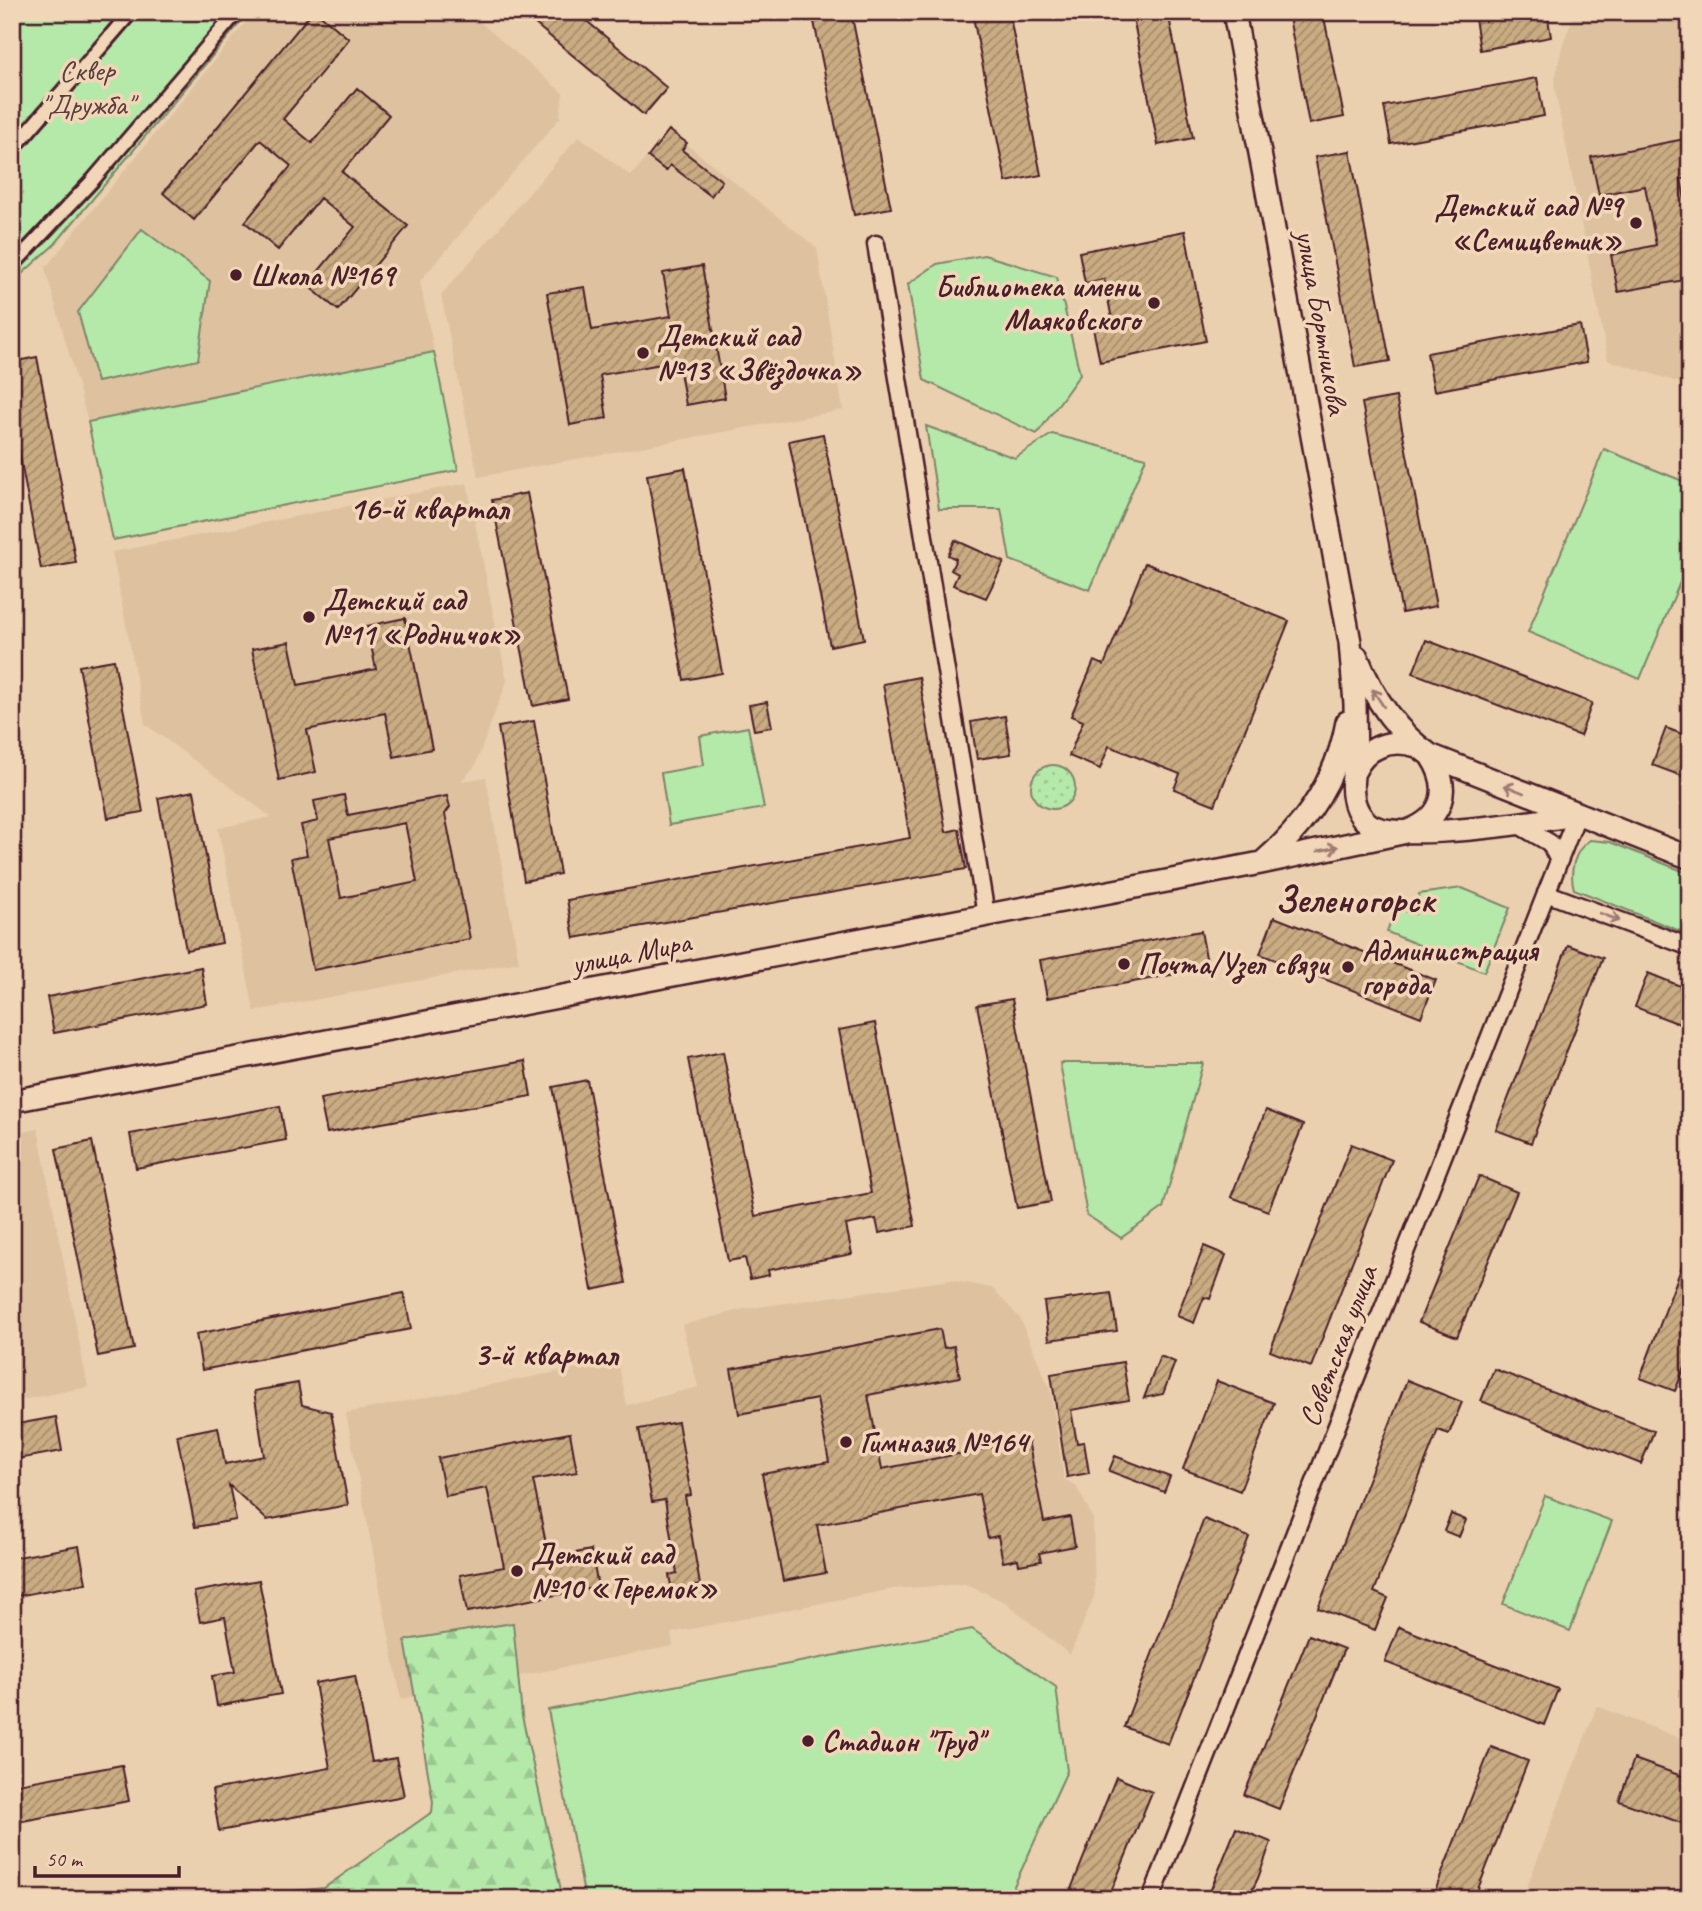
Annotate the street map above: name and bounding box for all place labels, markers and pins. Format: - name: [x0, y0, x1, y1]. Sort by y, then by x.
- place label: Детский сад №9 «Семицветик»: [1435, 187, 1626, 259]
- marker: Детский сад №9 «Семицветик»: [1628, 215, 1644, 231]
- place label: Школа №169: [250, 256, 398, 294]
- marker: Школа №169: [228, 267, 244, 283]
- place label: Библиотека имени Маяковского: [935, 267, 1143, 339]
- marker: Библиотека имени Маяковского: [1146, 295, 1162, 311]
- place label: Детский сад №13 «Звёздочка»: [657, 317, 863, 390]
- marker: Детский сад №13 «Звёздочка»: [635, 345, 651, 361]
- place label: Детский сад №11 «Родничок»: [323, 581, 522, 653]
- marker: Детский сад №11 «Родничок»: [301, 609, 317, 625]
- place label: Администрация города: [1362, 931, 1540, 1003]
- place label: Почта/Узел связи: [1138, 945, 1331, 984]
- marker: Почта/Узел связи: [1116, 956, 1132, 972]
- marker: Администрация города: [1340, 959, 1356, 975]
- place label: Гимназия №164: [860, 1423, 1031, 1461]
- marker: Гимназия №164: [838, 1434, 854, 1450]
- place label: Детский сад №10 «Теремок»: [531, 1535, 718, 1607]
- marker: Детский сад №10 «Теремок»: [509, 1563, 525, 1579]
- place label: Стадион "Труд": [822, 1722, 990, 1760]
- marker: Стадион "Труд": [800, 1733, 816, 1749]

